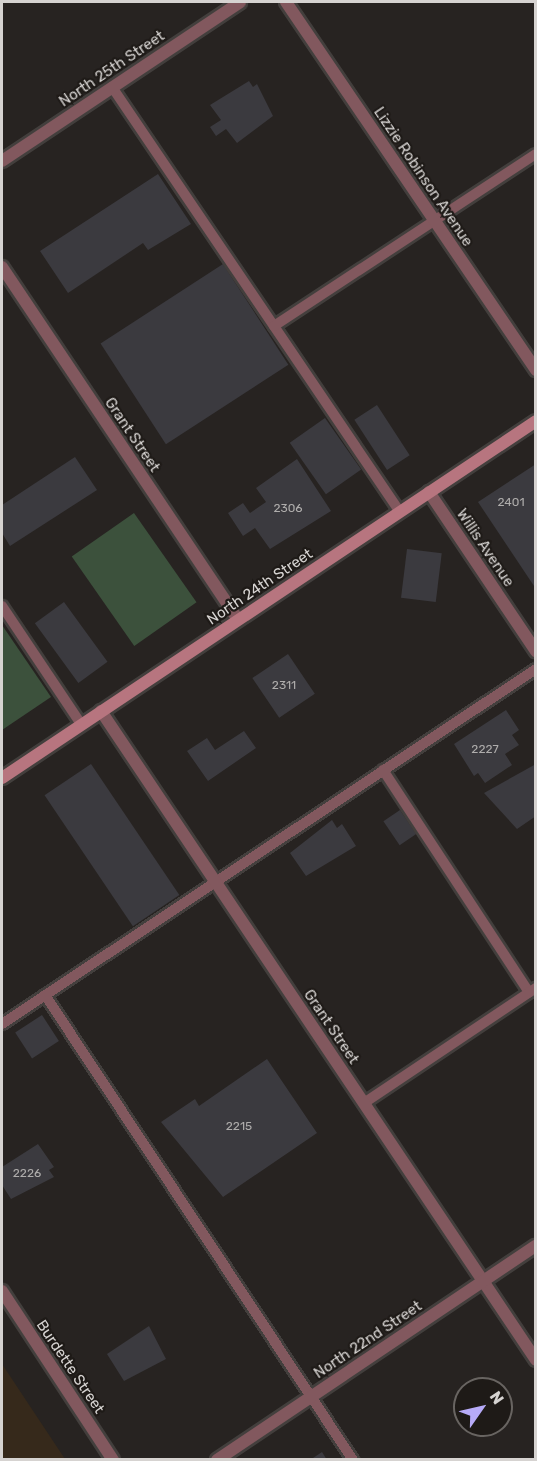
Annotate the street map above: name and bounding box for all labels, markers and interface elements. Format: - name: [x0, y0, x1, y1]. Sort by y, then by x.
- street label: North 25th Street: [56, 27, 168, 111]
- street label: Lizzie Robinson Avenue: [370, 104, 476, 250]
- street label: Grant Street: [101, 394, 163, 476]
- house number: 2401: [497, 496, 525, 510]
- house number: 2306: [273, 502, 303, 516]
- street label: Willis Avenue: [452, 505, 518, 591]
- street label: North 24th Street: [204, 545, 316, 629]
- house number: 2311: [272, 679, 296, 693]
- house number: 2227: [471, 743, 499, 757]
- street label: Grant Street: [300, 986, 362, 1068]
- house number: 2215: [226, 1120, 252, 1134]
- house number: 2226: [13, 1167, 41, 1181]
- street label: North 22nd Street: [311, 1297, 425, 1383]
- street label: Burdette Street: [32, 1317, 108, 1417]
- north arrow: [453, 1377, 513, 1437]
- text: N: [486, 1388, 508, 1408]

